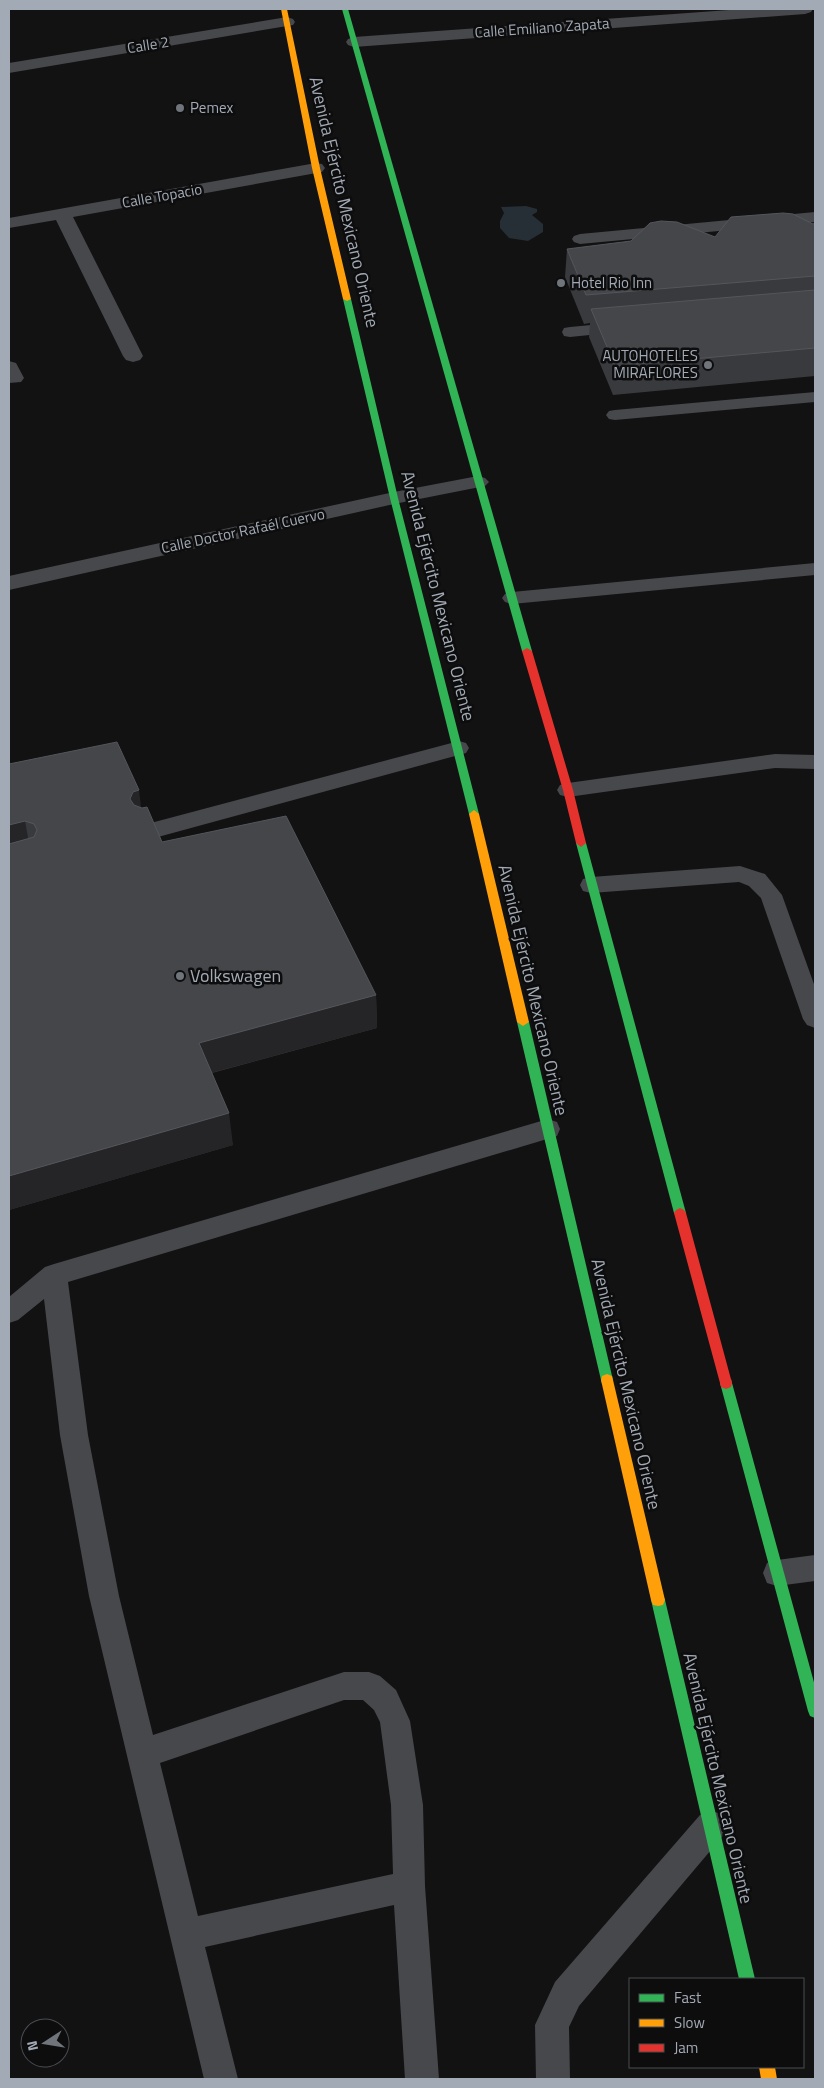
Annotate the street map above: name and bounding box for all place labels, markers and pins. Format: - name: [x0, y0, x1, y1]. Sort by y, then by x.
- place label: Pemex: [190, 96, 233, 119]
- marker: Pemex: [174, 102, 186, 114]
- place label: Hotel Rio Inn: [571, 271, 652, 294]
- marker: Hotel Rio Inn: [555, 277, 567, 289]
- place label: AUTOHOTELES MIRAFLORES: [603, 344, 698, 384]
- marker: AUTOHOTELES MIRAFLORES: [702, 359, 714, 371]
- place label: Volkswagen: [190, 962, 281, 989]
- marker: Volkswagen: [174, 970, 186, 982]

